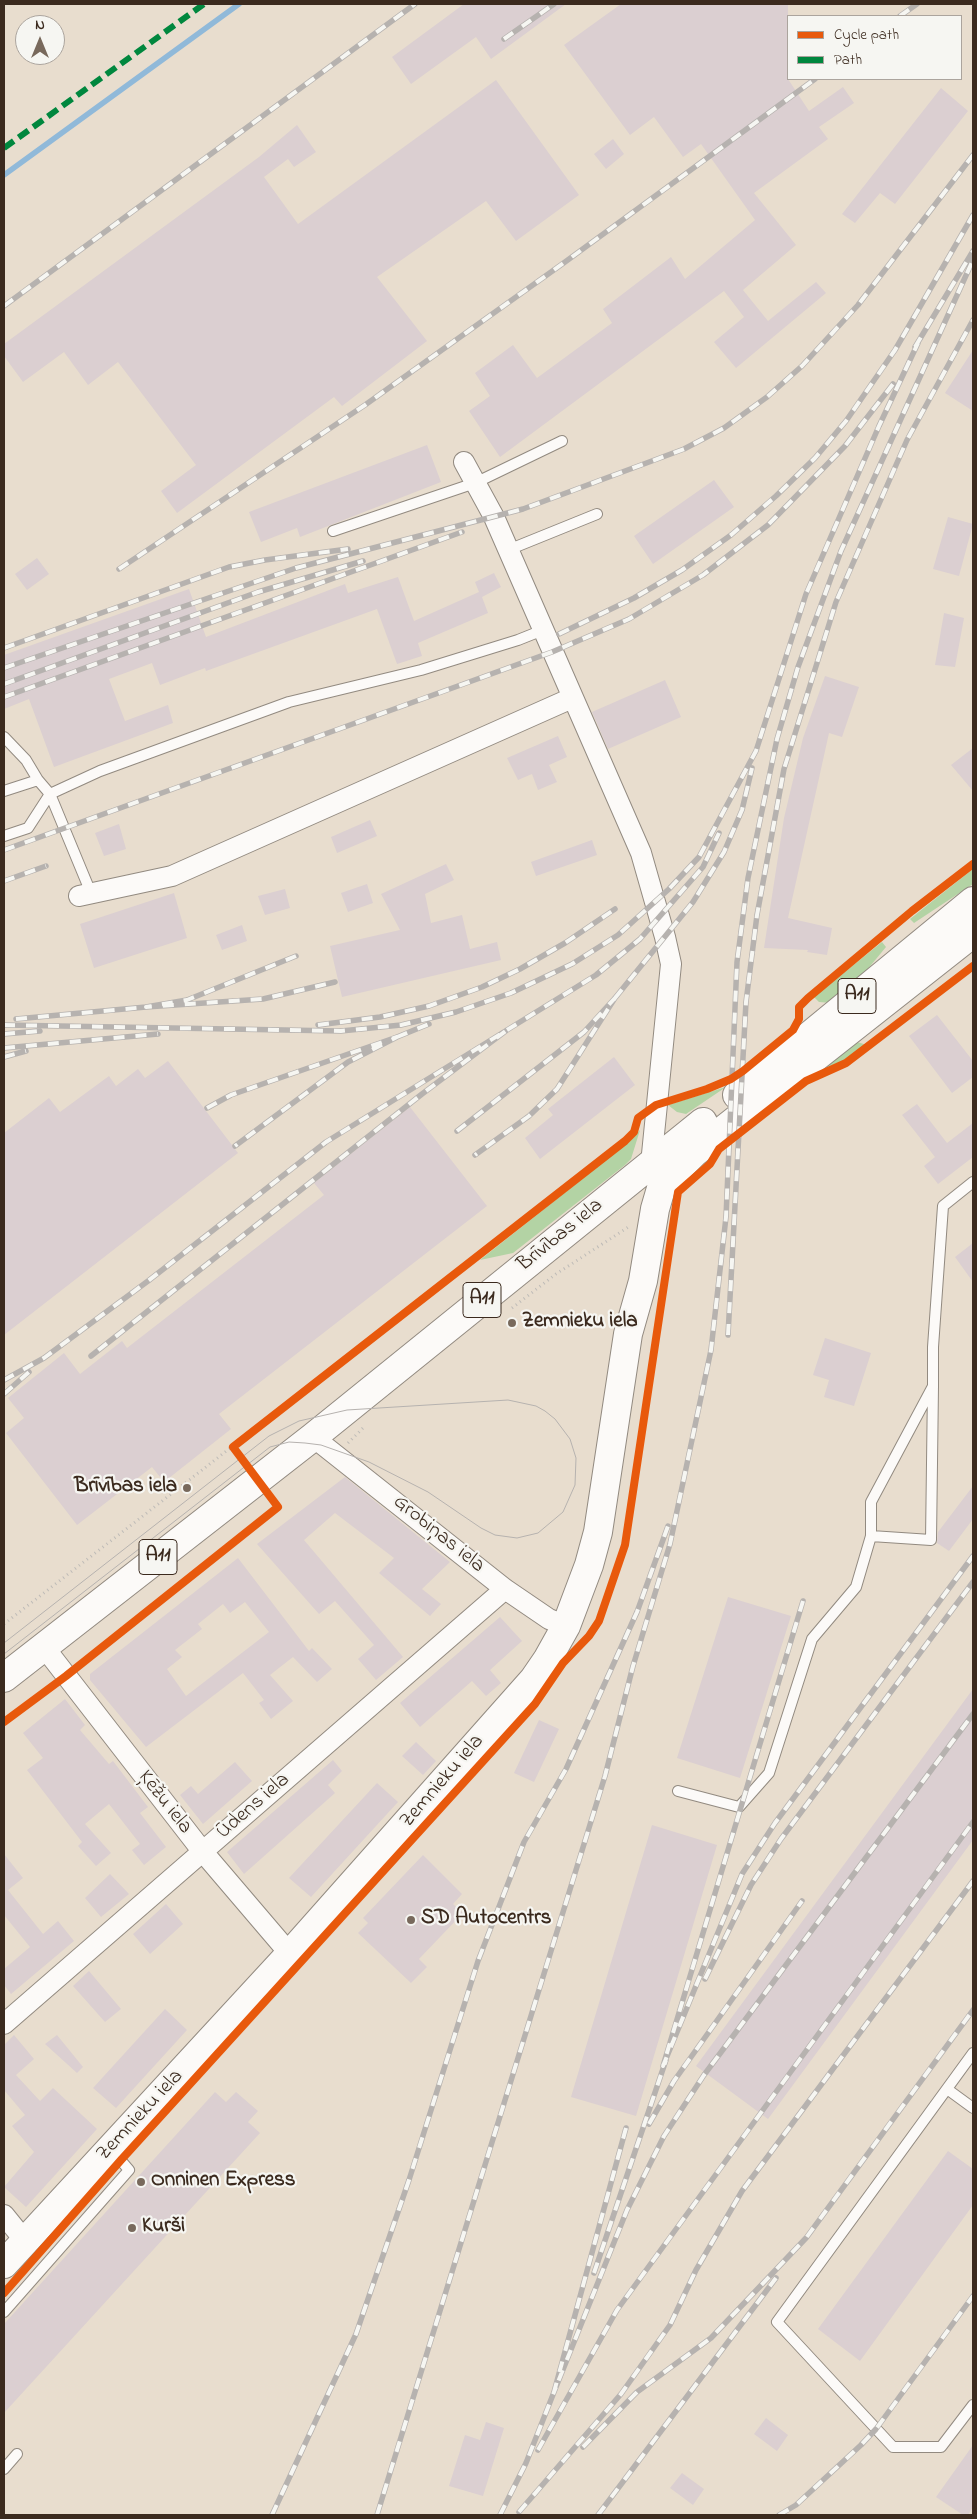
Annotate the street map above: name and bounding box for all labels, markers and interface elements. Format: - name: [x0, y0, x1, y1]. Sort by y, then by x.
- north arrow: [15, 15, 65, 65]
- text: N: [35, 15, 45, 36]
- legend: [787, 15, 962, 80]
- text: Cycle path: [834, 24, 899, 46]
- text: Path: [834, 49, 862, 71]
- road number: A11: [838, 978, 876, 1014]
- street label: Brīvības iela: [513, 1194, 609, 1278]
- road number: A11: [463, 1282, 501, 1318]
- place label: Zemnieku iela: [522, 1310, 638, 1336]
- marker: Zemnieku iela: [506, 1317, 518, 1329]
- place label: Brīvības iela: [74, 1475, 177, 1501]
- marker: Brīvības iela: [181, 1482, 193, 1494]
- street label: Grobiņas iela: [387, 1490, 489, 1580]
- road number: A11: [139, 1540, 177, 1574]
- street label: Zemnieku iela: [396, 1730, 490, 1834]
- street label: Ķēžu iela: [131, 1766, 197, 1840]
- street label: Ūdens iela: [212, 1768, 296, 1846]
- place label: SD Autocentrs: [421, 1907, 551, 1933]
- marker: SD Autocentrs: [405, 1914, 417, 1926]
- street label: Zemnieku iela: [92, 2065, 190, 2167]
- place label: Onninen Express: [151, 2169, 296, 2195]
- marker: Onninen Express: [135, 2176, 147, 2188]
- place label: Kurši: [142, 2215, 185, 2241]
- marker: Kurši: [126, 2222, 138, 2234]

